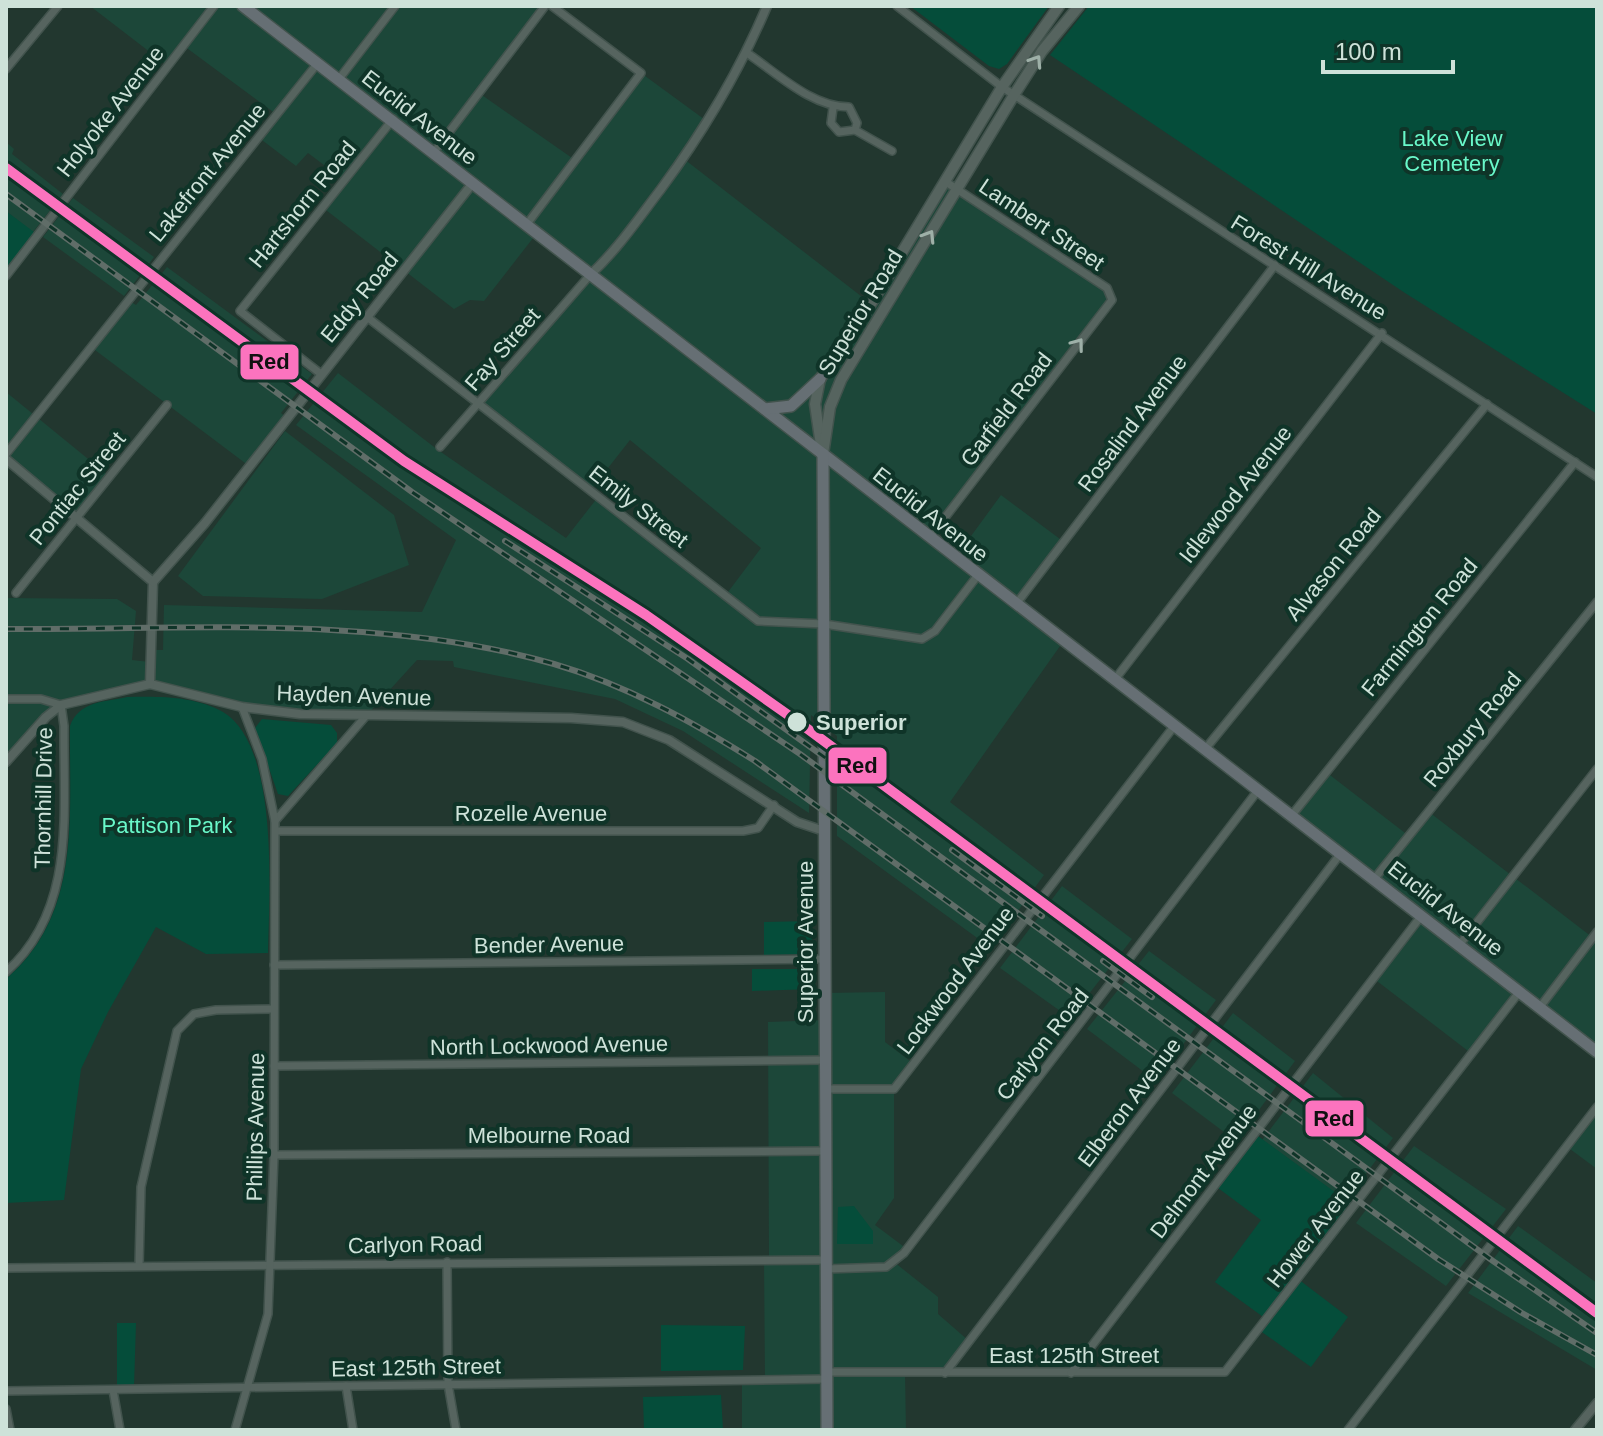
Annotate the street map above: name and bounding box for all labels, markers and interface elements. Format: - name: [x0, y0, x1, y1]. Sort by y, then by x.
- scale bar: [1323, 24, 1453, 74]
- text: 100 m: [1335, 38, 1402, 65]
- street label: Holyoke Avenue: [52, 41, 169, 181]
- one-way arrow: [1026, 56, 1041, 70]
- street label: Euclid Avenue: [357, 65, 482, 170]
- street label: Lakefront Avenue: [144, 98, 271, 247]
- park label: Lake View Cemetery: [1401, 126, 1503, 176]
- street label: Hartshorn Road: [244, 136, 361, 273]
- street label: Lambert Street: [974, 173, 1109, 275]
- street label: Forest Hill Avenue: [1227, 210, 1391, 325]
- one-way arrow: [920, 230, 935, 245]
- street label: Superior Road: [813, 245, 908, 380]
- street label: Eddy Road: [315, 247, 403, 347]
- street label: Fay Street: [460, 303, 545, 396]
- one-way arrow: [1069, 338, 1083, 353]
- line badge: Red: [239, 343, 300, 381]
- street label: Garfield Road: [956, 348, 1057, 471]
- text: Red: [248, 349, 290, 374]
- street label: Rosalind Avenue: [1073, 350, 1192, 497]
- street label: Idlewood Avenue: [1174, 421, 1297, 568]
- street label: Pontiac Street: [24, 427, 131, 550]
- street label: Emily Street: [584, 460, 693, 553]
- street label: Euclid Avenue: [868, 462, 993, 567]
- street label: Alvason Road: [1281, 503, 1386, 625]
- street label: Farmington Road: [1356, 553, 1483, 701]
- street label: Roxbury Road: [1418, 667, 1526, 792]
- street label: Hayden Avenue: [276, 680, 432, 711]
- marker: Superior: [785, 710, 809, 734]
- place label: Superior: [816, 710, 907, 735]
- street label: Thornhill Drive: [30, 727, 57, 869]
- line badge: Red: [827, 746, 888, 785]
- text: Red: [836, 753, 878, 778]
- street label: Rozelle Avenue: [455, 801, 607, 826]
- park label: Pattison Park: [102, 813, 233, 838]
- street label: Euclid Avenue: [1383, 856, 1508, 961]
- street label: Superior Avenue: [793, 861, 818, 1023]
- street label: Lockwood Avenue: [892, 902, 1019, 1059]
- street label: Bender Avenue: [474, 931, 624, 958]
- street label: Carlyon Road: [991, 984, 1094, 1105]
- street label: North Lockwood Avenue: [430, 1031, 668, 1060]
- street label: Elberon Avenue: [1073, 1033, 1186, 1172]
- street label: Phillips Avenue: [242, 1052, 269, 1202]
- street label: Delmont Avenue: [1145, 1099, 1262, 1243]
- line badge: Red: [1304, 1099, 1365, 1138]
- text: Red: [1313, 1106, 1355, 1131]
- street label: Melbourne Road: [468, 1123, 630, 1148]
- street label: Hower Avenue: [1262, 1164, 1369, 1292]
- street label: Carlyon Road: [348, 1231, 482, 1258]
- street label: East 125th Street: [989, 1343, 1159, 1368]
- street label: East 125th Street: [331, 1354, 501, 1381]

